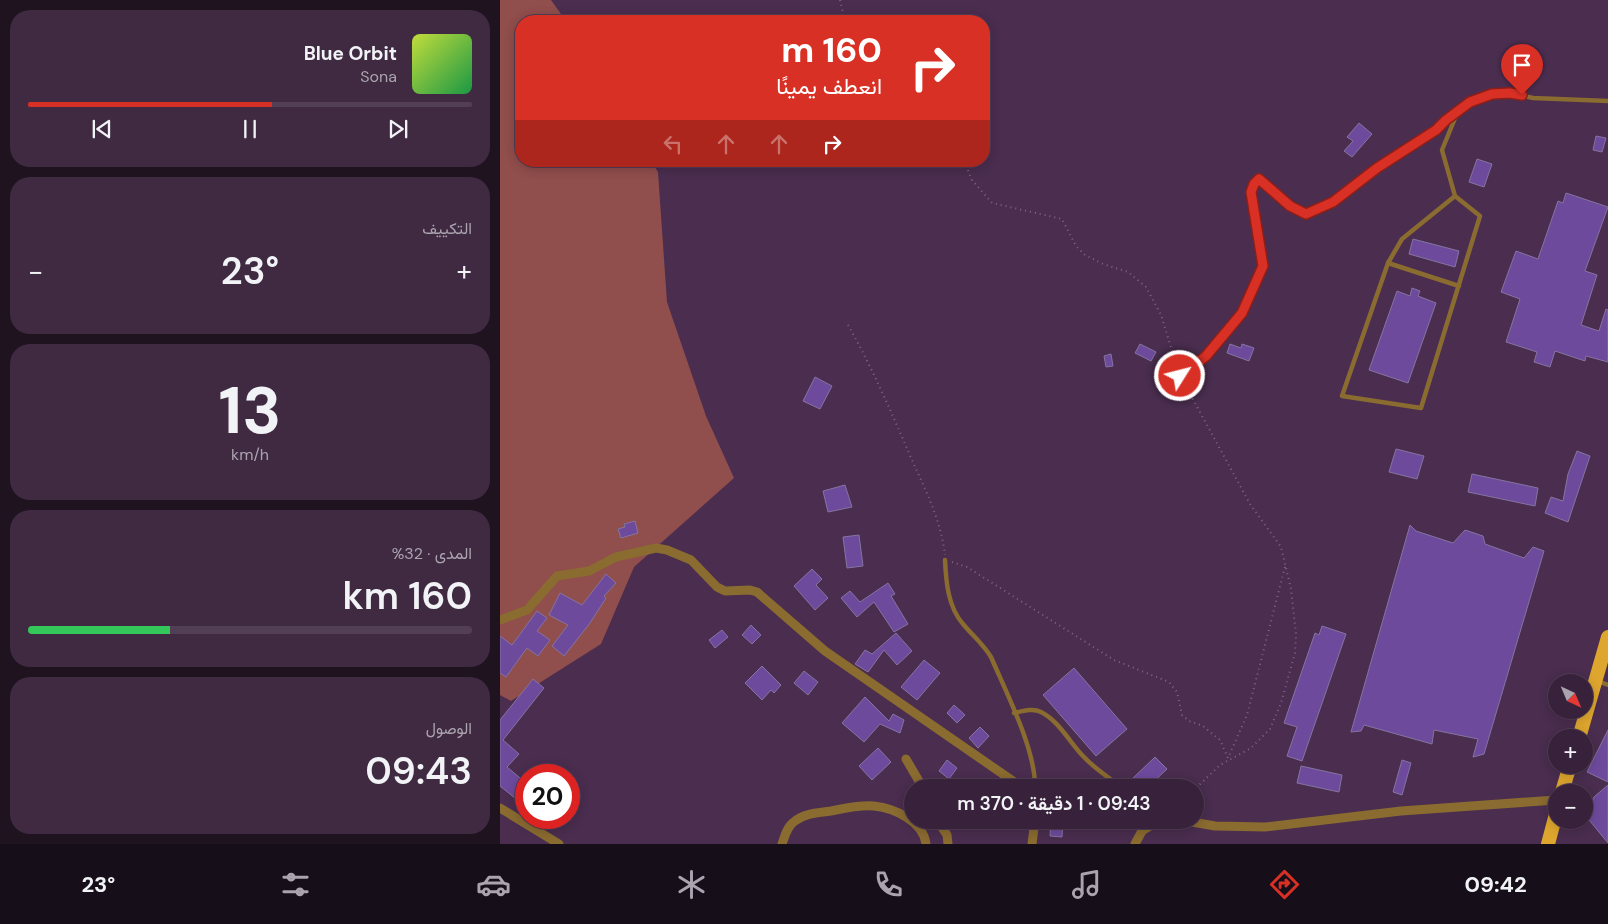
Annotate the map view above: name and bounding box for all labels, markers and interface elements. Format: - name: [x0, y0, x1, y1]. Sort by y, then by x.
- text: 160 m: [781, 27, 882, 73]
- icon: right: [900, 35, 965, 100]
- text: Blue Orbit: [304, 41, 397, 66]
- pin: [1501, 44, 1543, 95]
- icon: arrive: [1508, 51, 1536, 79]
- text: Sona: [360, 66, 397, 87]
- text: انعطف يمينًا: [776, 72, 882, 101]
- icon: previous: [88, 115, 116, 143]
- icon: pause: [236, 115, 264, 143]
- icon: next: [384, 115, 412, 143]
- icon: left: [659, 130, 687, 158]
- icon: ahead: [712, 130, 740, 158]
- icon: ahead: [765, 130, 793, 158]
- icon: right: [818, 130, 846, 158]
- text: التكييف: [422, 218, 472, 239]
- text: 23°: [221, 246, 279, 296]
- text: −: [28, 253, 43, 290]
- text: +: [457, 253, 472, 290]
- position arrow: [1153, 349, 1205, 401]
- text: 13: [219, 369, 281, 453]
- text: km/h: [231, 444, 269, 465]
- text: المدى · 32%: [392, 543, 472, 564]
- text: 160 km: [343, 571, 472, 621]
- north arrow: [1548, 674, 1592, 719]
- map controls: [1548, 674, 1593, 829]
- text: الوصول: [426, 718, 472, 739]
- button: +: [1548, 729, 1593, 774]
- text: 09:43: [365, 746, 472, 796]
- speed limit sign: 20: [515, 764, 580, 829]
- button: −: [1548, 784, 1593, 829]
- text: 09:43 · 1 دقيقة · 370 m: [957, 791, 1151, 816]
- icon: filters: [278, 867, 313, 902]
- icon: car: [476, 867, 511, 902]
- icon: climate: [674, 867, 709, 902]
- icon: phone: [871, 867, 906, 902]
- icon: music: [1069, 867, 1104, 902]
- icon: directions: [1267, 867, 1302, 902]
- text: 23°: [81, 870, 115, 899]
- text: 09:42: [1465, 870, 1527, 899]

